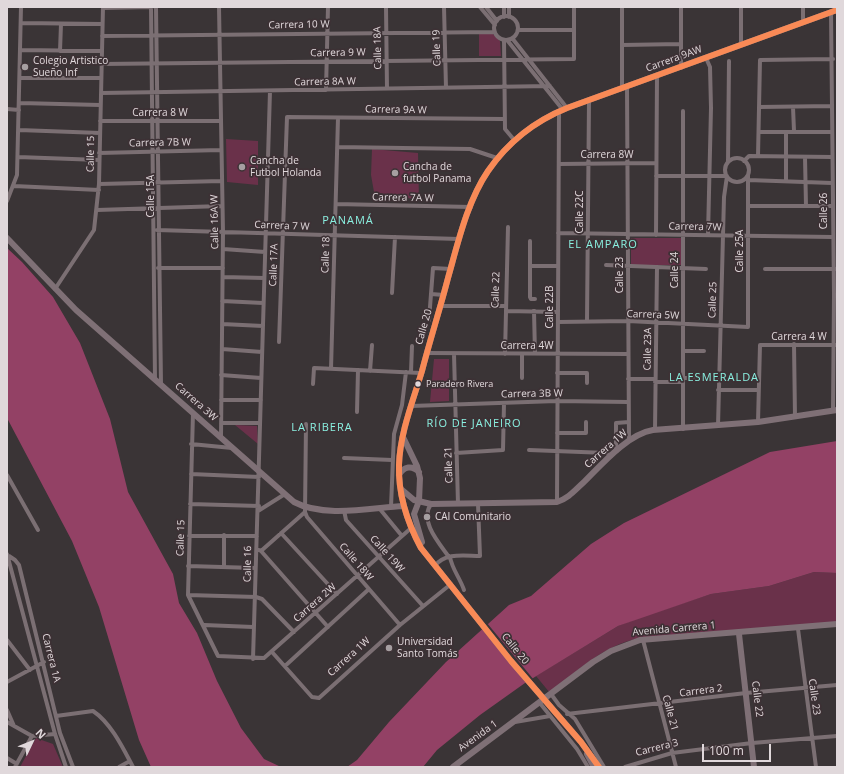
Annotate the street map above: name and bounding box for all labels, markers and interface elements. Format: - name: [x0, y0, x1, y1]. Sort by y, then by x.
- street label: Carrera 10 W: [268, 18, 330, 32]
- street label: Calle 18A: [372, 26, 384, 70]
- street label: Calle 19: [430, 30, 444, 66]
- street label: Carrera 9AW: [644, 43, 704, 75]
- street label: Carrera 9 W: [310, 47, 366, 59]
- place label: Colegio Artistico Sueño Inf: [33, 55, 108, 78]
- marker: Colegio Artistico Sueño Inf: [20, 62, 30, 72]
- street label: Carrera 8A W: [294, 75, 356, 89]
- street label: Carrera 9A W: [365, 103, 427, 117]
- street label: Carrera 8 W: [132, 107, 188, 119]
- street label: Calle 15: [85, 136, 97, 172]
- street label: Carrera 7B W: [129, 136, 191, 150]
- street label: Carrera 8W: [581, 149, 633, 161]
- place label: Cancha de Futbol Holanda: [250, 155, 321, 178]
- place label: Cancha de futbol Panama: [403, 161, 471, 184]
- marker: Cancha de Futbol Holanda: [237, 162, 247, 172]
- marker: Cancha de futbol Panama: [390, 168, 400, 178]
- street label: Calle 15A: [145, 175, 157, 217]
- street label: Carrera 7A W: [372, 191, 434, 205]
- street label: Calle 22C: [574, 191, 586, 233]
- street label: Calle 26: [818, 193, 830, 229]
- street label: Calle 16A W: [209, 195, 221, 249]
- district label: PANAMÁ: [322, 214, 374, 228]
- street label: Carrera 7 W: [254, 219, 310, 233]
- street label: Carrera 7W: [668, 221, 722, 233]
- street label: Calle 25A: [734, 230, 746, 272]
- street label: Calle 18: [319, 237, 333, 273]
- district label: EL AMPARO: [568, 238, 638, 252]
- street label: Calle 17A: [267, 243, 281, 287]
- street label: Calle 24: [669, 252, 681, 288]
- street label: Calle 23: [614, 257, 626, 293]
- street label: Calle 22: [489, 272, 503, 308]
- street label: Calle 25: [706, 282, 720, 318]
- street label: Calle 22B: [544, 285, 556, 329]
- street label: Calle 20: [413, 308, 435, 346]
- street label: Carrera 5W: [626, 308, 680, 322]
- street label: Calle 23A: [642, 327, 654, 371]
- street label: Carrera 4 W: [771, 331, 827, 343]
- street label: Carrera 4W: [501, 340, 553, 352]
- district label: LA ESMERALDA: [669, 371, 759, 385]
- marker: Paradero Rivera: [413, 379, 423, 389]
- place label: Paradero Rivera: [426, 379, 493, 389]
- street label: Carrera 3W: [172, 380, 220, 424]
- street label: Carrera 3B W: [501, 387, 563, 401]
- district label: RÍO DE JANEIRO: [427, 417, 521, 431]
- district label: LA RIBERA: [291, 421, 353, 435]
- street label: Carrera 1W: [582, 427, 630, 471]
- street label: Calle 21: [442, 447, 456, 483]
- place label: CAI Comunitario: [435, 511, 511, 523]
- marker: CAI Comunitario: [422, 512, 432, 522]
- street label: Calle 15: [174, 520, 188, 556]
- street label: Calle 19W: [367, 533, 407, 575]
- street label: Calle 18W: [336, 541, 376, 583]
- street label: Calle 16: [242, 546, 254, 582]
- street label: Carrera 2W: [291, 581, 339, 625]
- street label: Avenida Carrera 1: [632, 619, 716, 639]
- street label: Calle 20: [499, 631, 531, 667]
- street label: Carrera 1A: [39, 632, 63, 684]
- street label: Carrera 1W: [325, 635, 373, 679]
- place label: Universidad Santo Tomás: [397, 636, 457, 660]
- marker: Universidad Santo Tomás: [384, 643, 394, 653]
- street label: Calle 23: [806, 678, 822, 716]
- street label: Calle 22: [749, 680, 765, 718]
- street label: Carrera 2: [679, 682, 723, 700]
- street label: Calle 21: [659, 694, 681, 732]
- street label: Avenida 1: [456, 718, 500, 754]
- north arrow: [12, 722, 52, 762]
- text: N: [33, 725, 50, 742]
- scale bar: [704, 736, 773, 762]
- street label: Carrera 3: [634, 737, 680, 759]
- text: 100 m: [709, 742, 744, 759]

